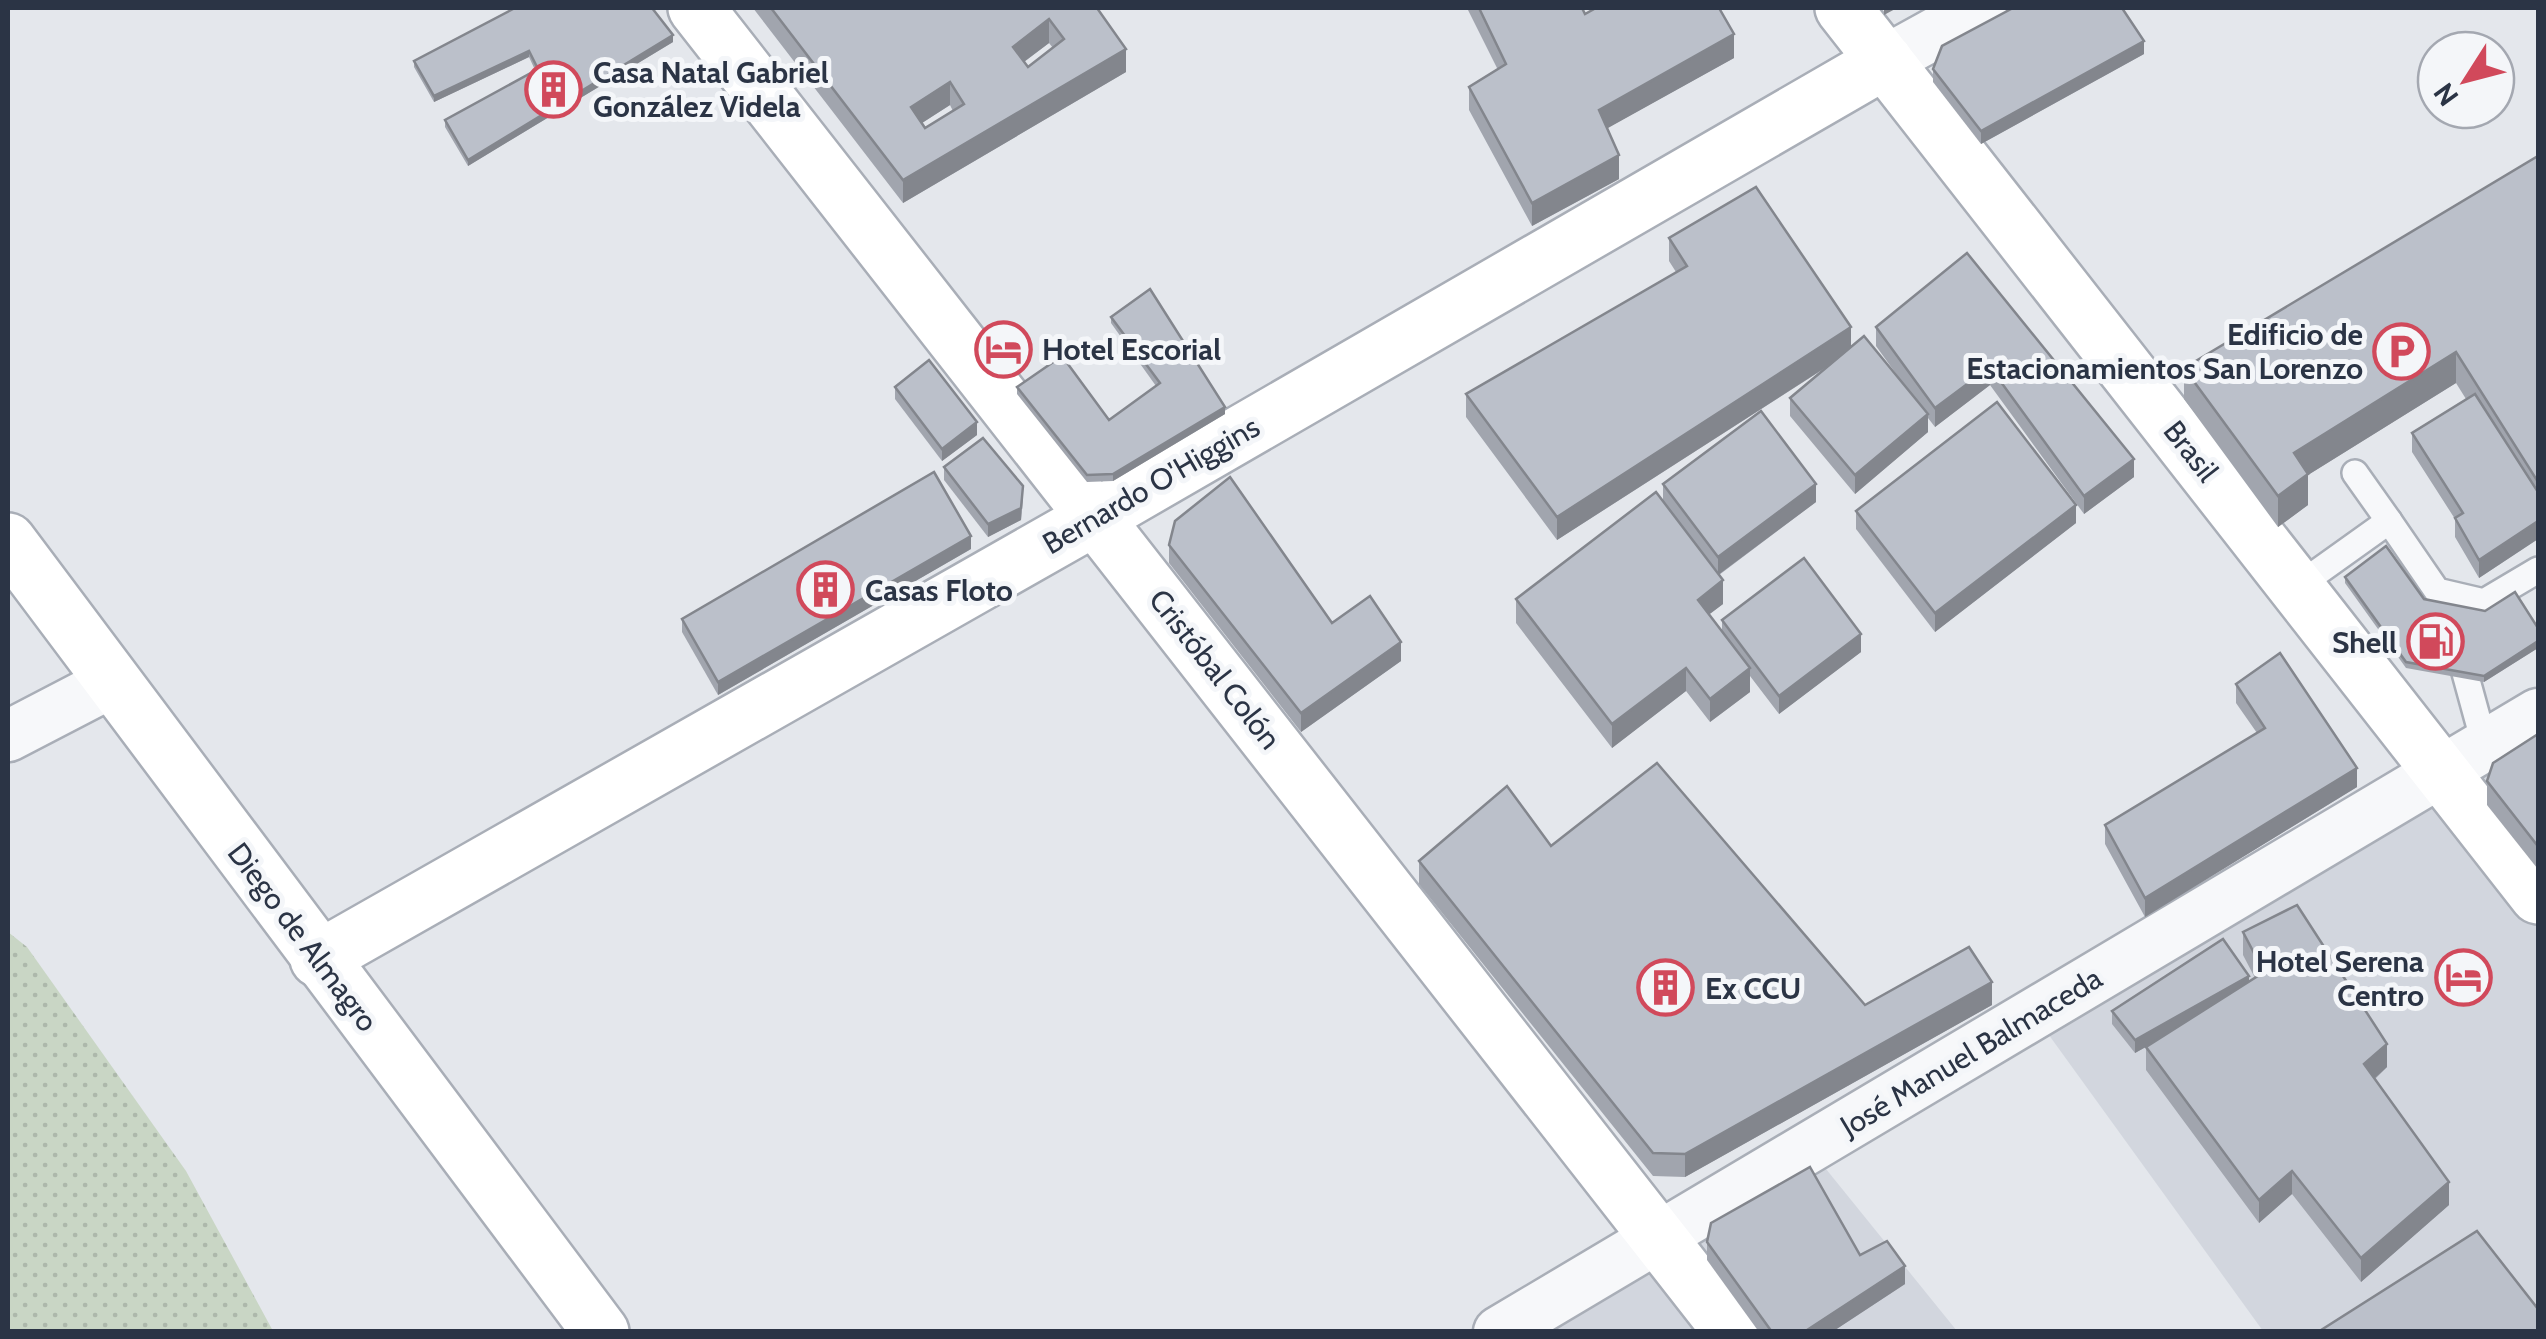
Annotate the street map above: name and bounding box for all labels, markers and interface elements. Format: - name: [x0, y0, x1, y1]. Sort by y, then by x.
- north arrow: [2416, 30, 2516, 130]
- place label: Casa Natal Gabriel González Videla: [593, 54, 829, 125]
- building icon: Casa Natal Gabriel González Videla: [524, 59, 584, 119]
- text: N: [2426, 77, 2465, 113]
- place label: Edificio de Estacionamientos San Lorenzo: [1966, 316, 2363, 387]
- hotel icon: Hotel Escorial: [973, 319, 1033, 379]
- parking icon: Edificio de Estacionamientos San Lorenzo: [2372, 321, 2432, 381]
- place label: Hotel Escorial: [1042, 331, 1221, 368]
- street label: Bernardo O'Higgins: [1036, 408, 1266, 562]
- street label: Brasil: [2156, 413, 2226, 489]
- building icon: Casas Floto: [796, 560, 856, 620]
- place label: Casas Floto: [865, 572, 1013, 609]
- street label: Cristóbal Colón: [1141, 582, 1289, 756]
- fuel station icon: Shell: [2406, 612, 2466, 672]
- place label: Shell: [2332, 624, 2397, 661]
- street label: Diego de Almagro: [220, 835, 386, 1039]
- place label: Hotel Serena Centro: [2256, 943, 2424, 1014]
- hotel icon: Hotel Serena Centro: [2433, 948, 2493, 1008]
- building icon: Ex CCU: [1636, 958, 1696, 1018]
- street label: José Manuel Balmaceda: [1833, 959, 2109, 1145]
- place label: Ex CCU: [1705, 970, 1801, 1007]

